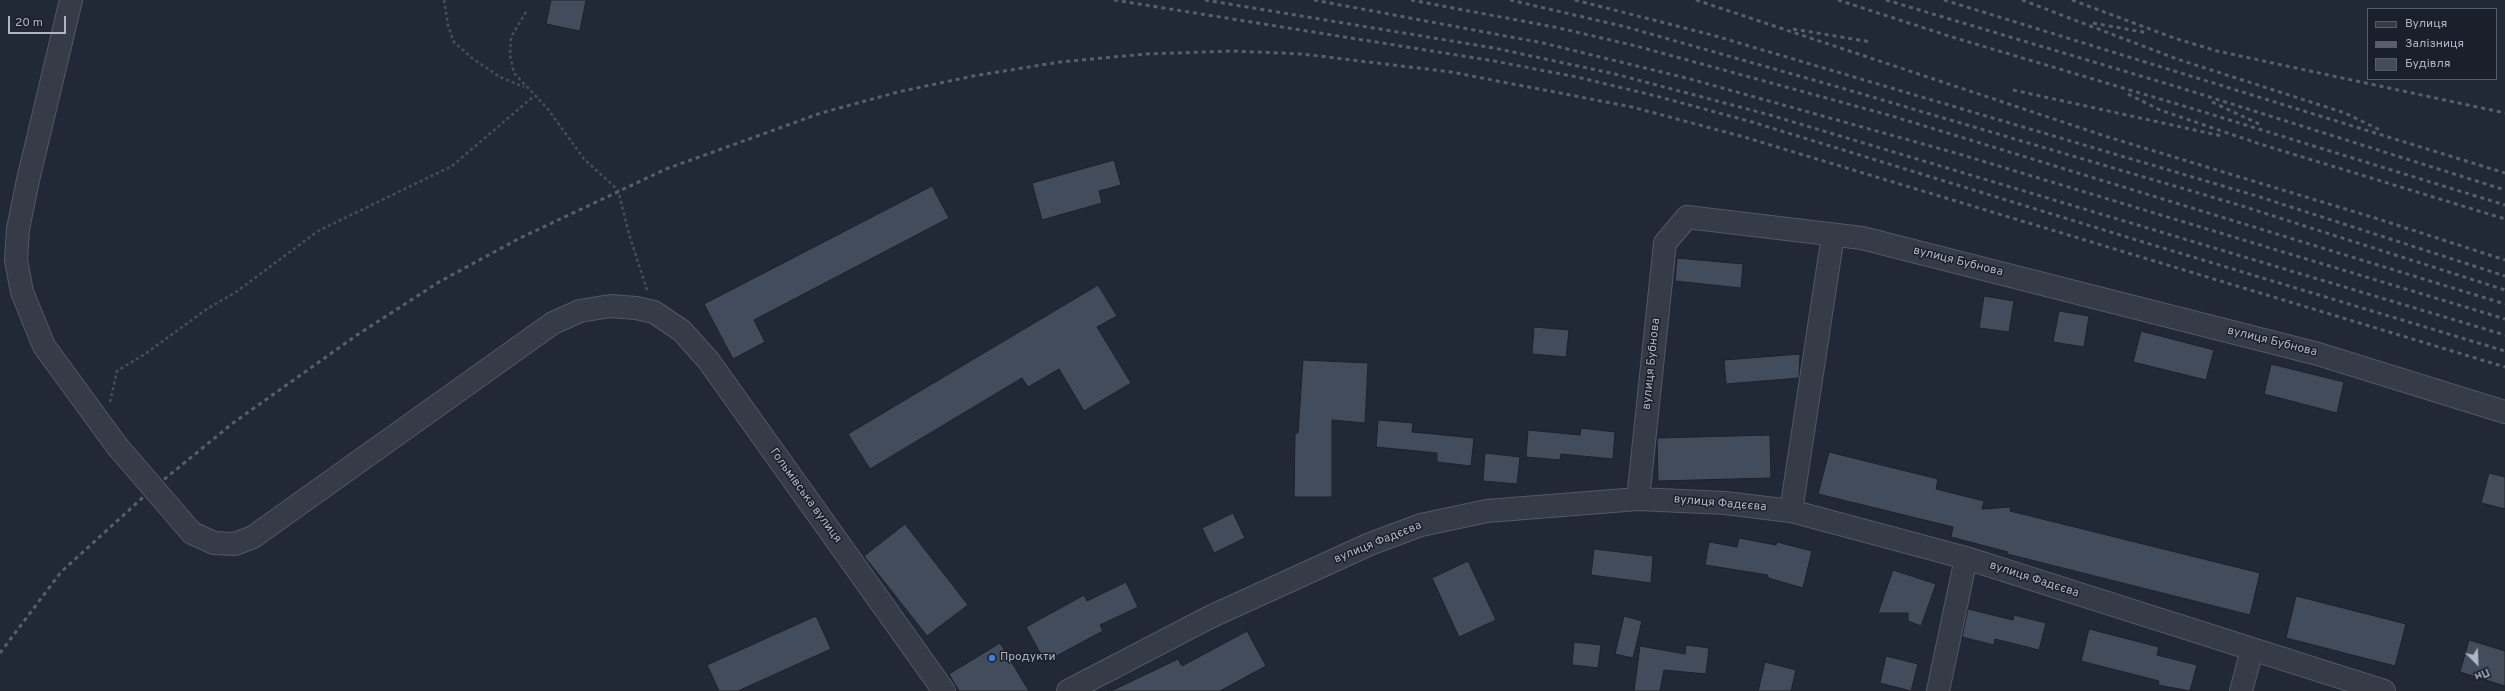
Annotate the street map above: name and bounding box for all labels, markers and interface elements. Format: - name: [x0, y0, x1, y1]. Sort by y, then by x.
- scale bar: [10, 8, 68, 34]
- legend: [2367, 8, 2497, 80]
- text: 20 m: [15, 15, 43, 31]
- text: Вулиця: [2405, 16, 2447, 32]
- text: Залізниця: [2405, 36, 2464, 52]
- text: Будівля: [2405, 56, 2451, 72]
- street label: вулиця Бубнова: [1912, 244, 2004, 280]
- street label: вулиця Бубнова: [1640, 318, 1664, 410]
- street label: вулиця Бубнова: [2226, 324, 2318, 360]
- street label: Гольмівська вулиця: [766, 446, 844, 546]
- street label: вулиця Фадєєва: [1673, 493, 1767, 515]
- street label: вулиця Фадєєва: [1332, 519, 1424, 567]
- street label: вулиця Фадєєва: [1987, 559, 2081, 601]
- north arrow: [2457, 643, 2497, 683]
- place label: Продукти: [1000, 651, 1056, 665]
- marker: Продукти: [987, 653, 997, 663]
- text: Пн: [2472, 665, 2492, 683]

